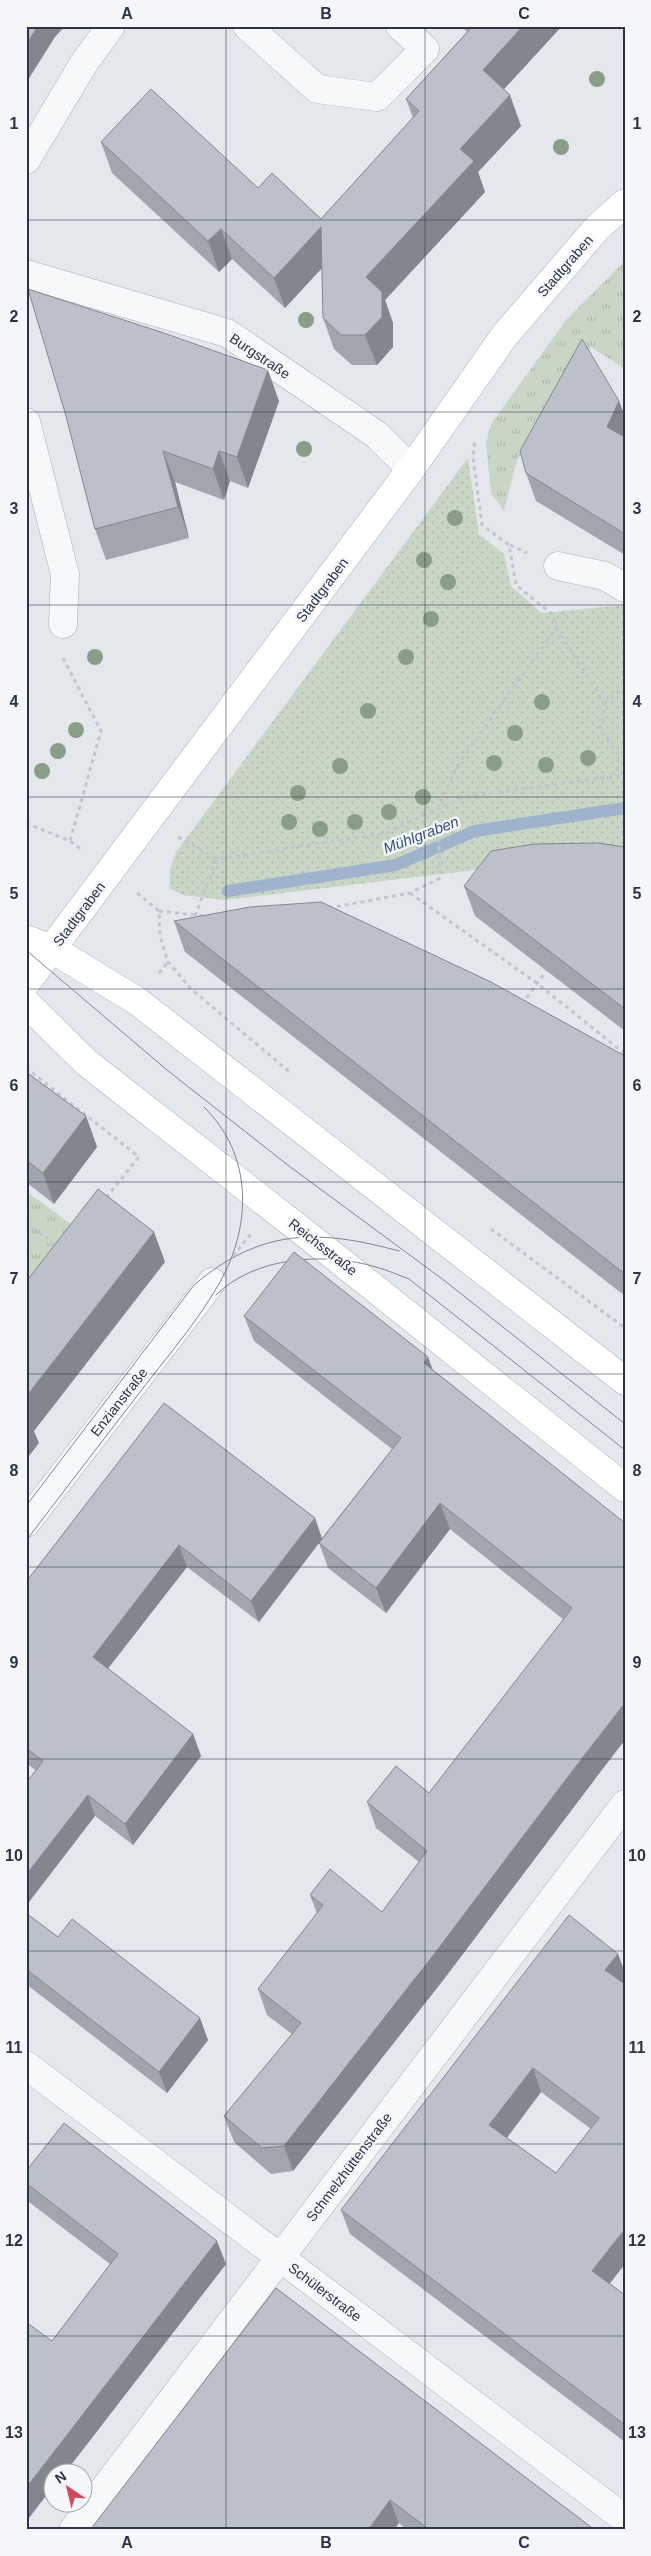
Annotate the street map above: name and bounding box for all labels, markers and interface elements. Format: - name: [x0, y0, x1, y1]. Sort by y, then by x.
- text: A: [121, 5, 133, 22]
- text: B: [320, 5, 332, 22]
- text: C: [518, 5, 530, 22]
- text: 1: [10, 115, 19, 132]
- text: 1: [633, 115, 642, 132]
- street label: Stadtgraben: [534, 232, 596, 300]
- text: 2: [10, 308, 19, 325]
- text: 2: [633, 308, 642, 325]
- street label: Burgstraße: [227, 330, 293, 382]
- text: 3: [10, 500, 19, 517]
- text: 3: [633, 500, 642, 517]
- street label: Stadtgraben: [293, 555, 351, 625]
- text: 4: [10, 693, 19, 710]
- text: 4: [633, 693, 642, 710]
- water label: Mühlgraben: [381, 812, 461, 857]
- street label: Stadtgraben: [50, 879, 108, 949]
- text: 5: [10, 885, 19, 902]
- text: 5: [633, 885, 642, 902]
- text: 6: [10, 1077, 19, 1094]
- text: 6: [633, 1077, 642, 1094]
- street label: Reichsstraße: [286, 1215, 361, 1279]
- text: 7: [10, 1270, 19, 1287]
- text: 7: [633, 1270, 642, 1287]
- street label: Enzianstraße: [87, 1364, 151, 1439]
- text: 8: [10, 1462, 19, 1479]
- text: 8: [633, 1462, 642, 1479]
- text: 9: [10, 1654, 19, 1671]
- text: 9: [633, 1654, 642, 1671]
- text: 10: [5, 1847, 23, 1864]
- text: 10: [628, 1847, 646, 1864]
- text: 11: [6, 2039, 23, 2056]
- text: 11: [629, 2039, 646, 2056]
- street label: Schmelzhüttenstraße: [303, 2109, 395, 2225]
- text: 12: [5, 2232, 23, 2249]
- text: 12: [628, 2232, 646, 2249]
- street label: Schülerstraße: [285, 2259, 365, 2325]
- text: 13: [5, 2424, 23, 2441]
- text: 13: [628, 2424, 646, 2441]
- north arrow: [42, 2464, 92, 2514]
- text: N: [52, 2468, 69, 2487]
- text: A: [121, 2534, 133, 2551]
- text: B: [320, 2534, 332, 2551]
- text: C: [518, 2534, 530, 2551]

